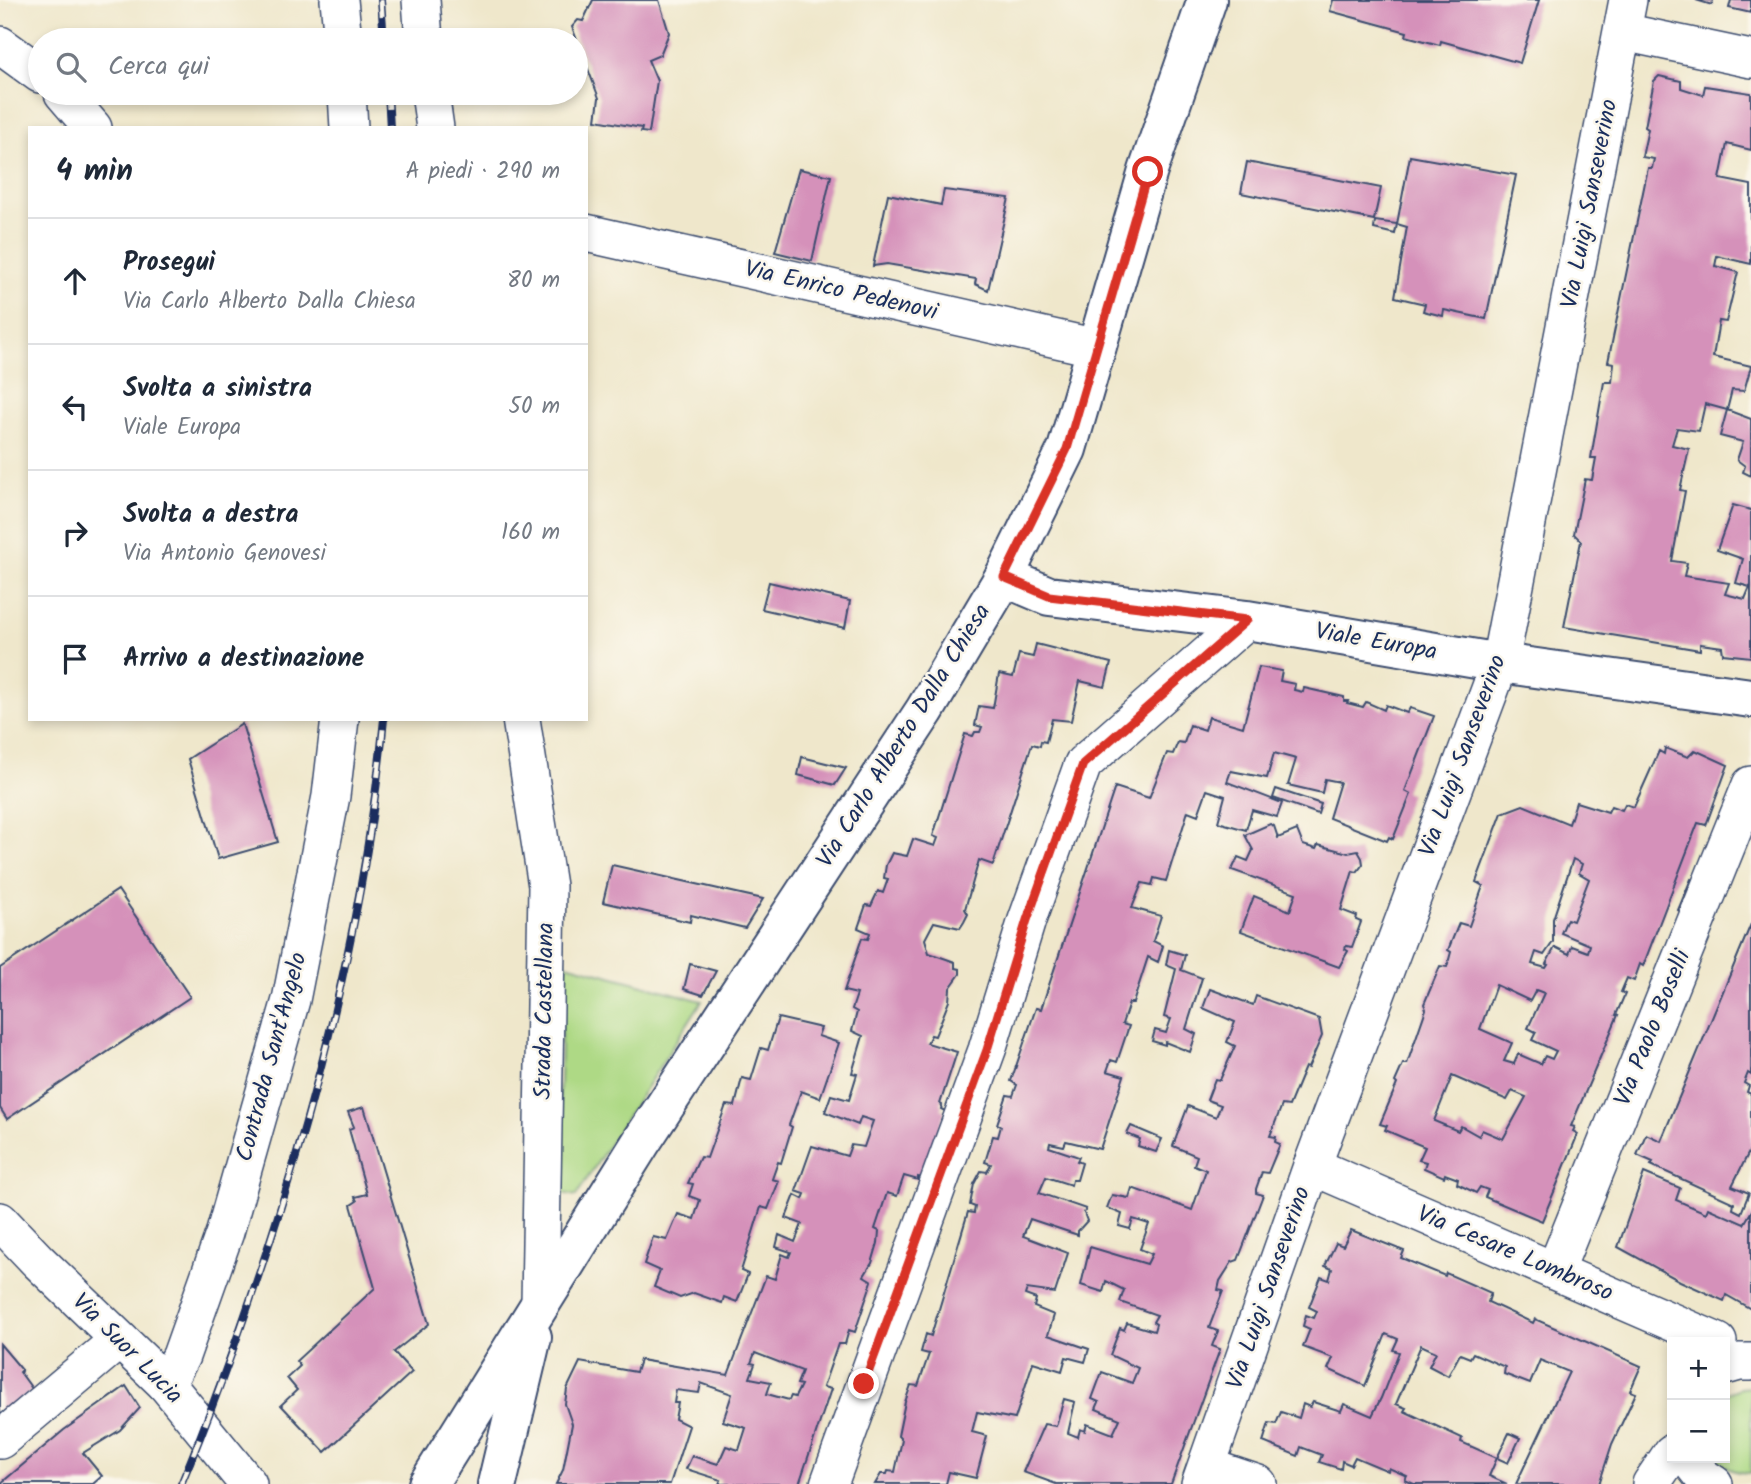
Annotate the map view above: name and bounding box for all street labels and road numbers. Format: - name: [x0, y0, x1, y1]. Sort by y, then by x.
- street label: Via Luigi Sanseverino: [1551, 96, 1629, 312]
- street label: Via Enrico Pedenovi: [741, 250, 943, 332]
- street label: Via Carlo Alberto Dalla Chiesa: [807, 596, 1001, 876]
- street label: Viale Europa: [1312, 612, 1440, 672]
- street label: Via Luigi Sanseverino: [1408, 649, 1518, 863]
- street label: Strada Castellana: [524, 922, 566, 1100]
- street label: Via Paolo Boselli: [1604, 943, 1703, 1112]
- street label: Contrada Sant'Angelo: [225, 948, 319, 1166]
- street label: Via Luigi Sanseverino: [1216, 1181, 1322, 1395]
- street label: Via Cesare Lombroso: [1411, 1195, 1619, 1313]
- street label: Via Suor Lucia: [62, 1284, 192, 1414]

